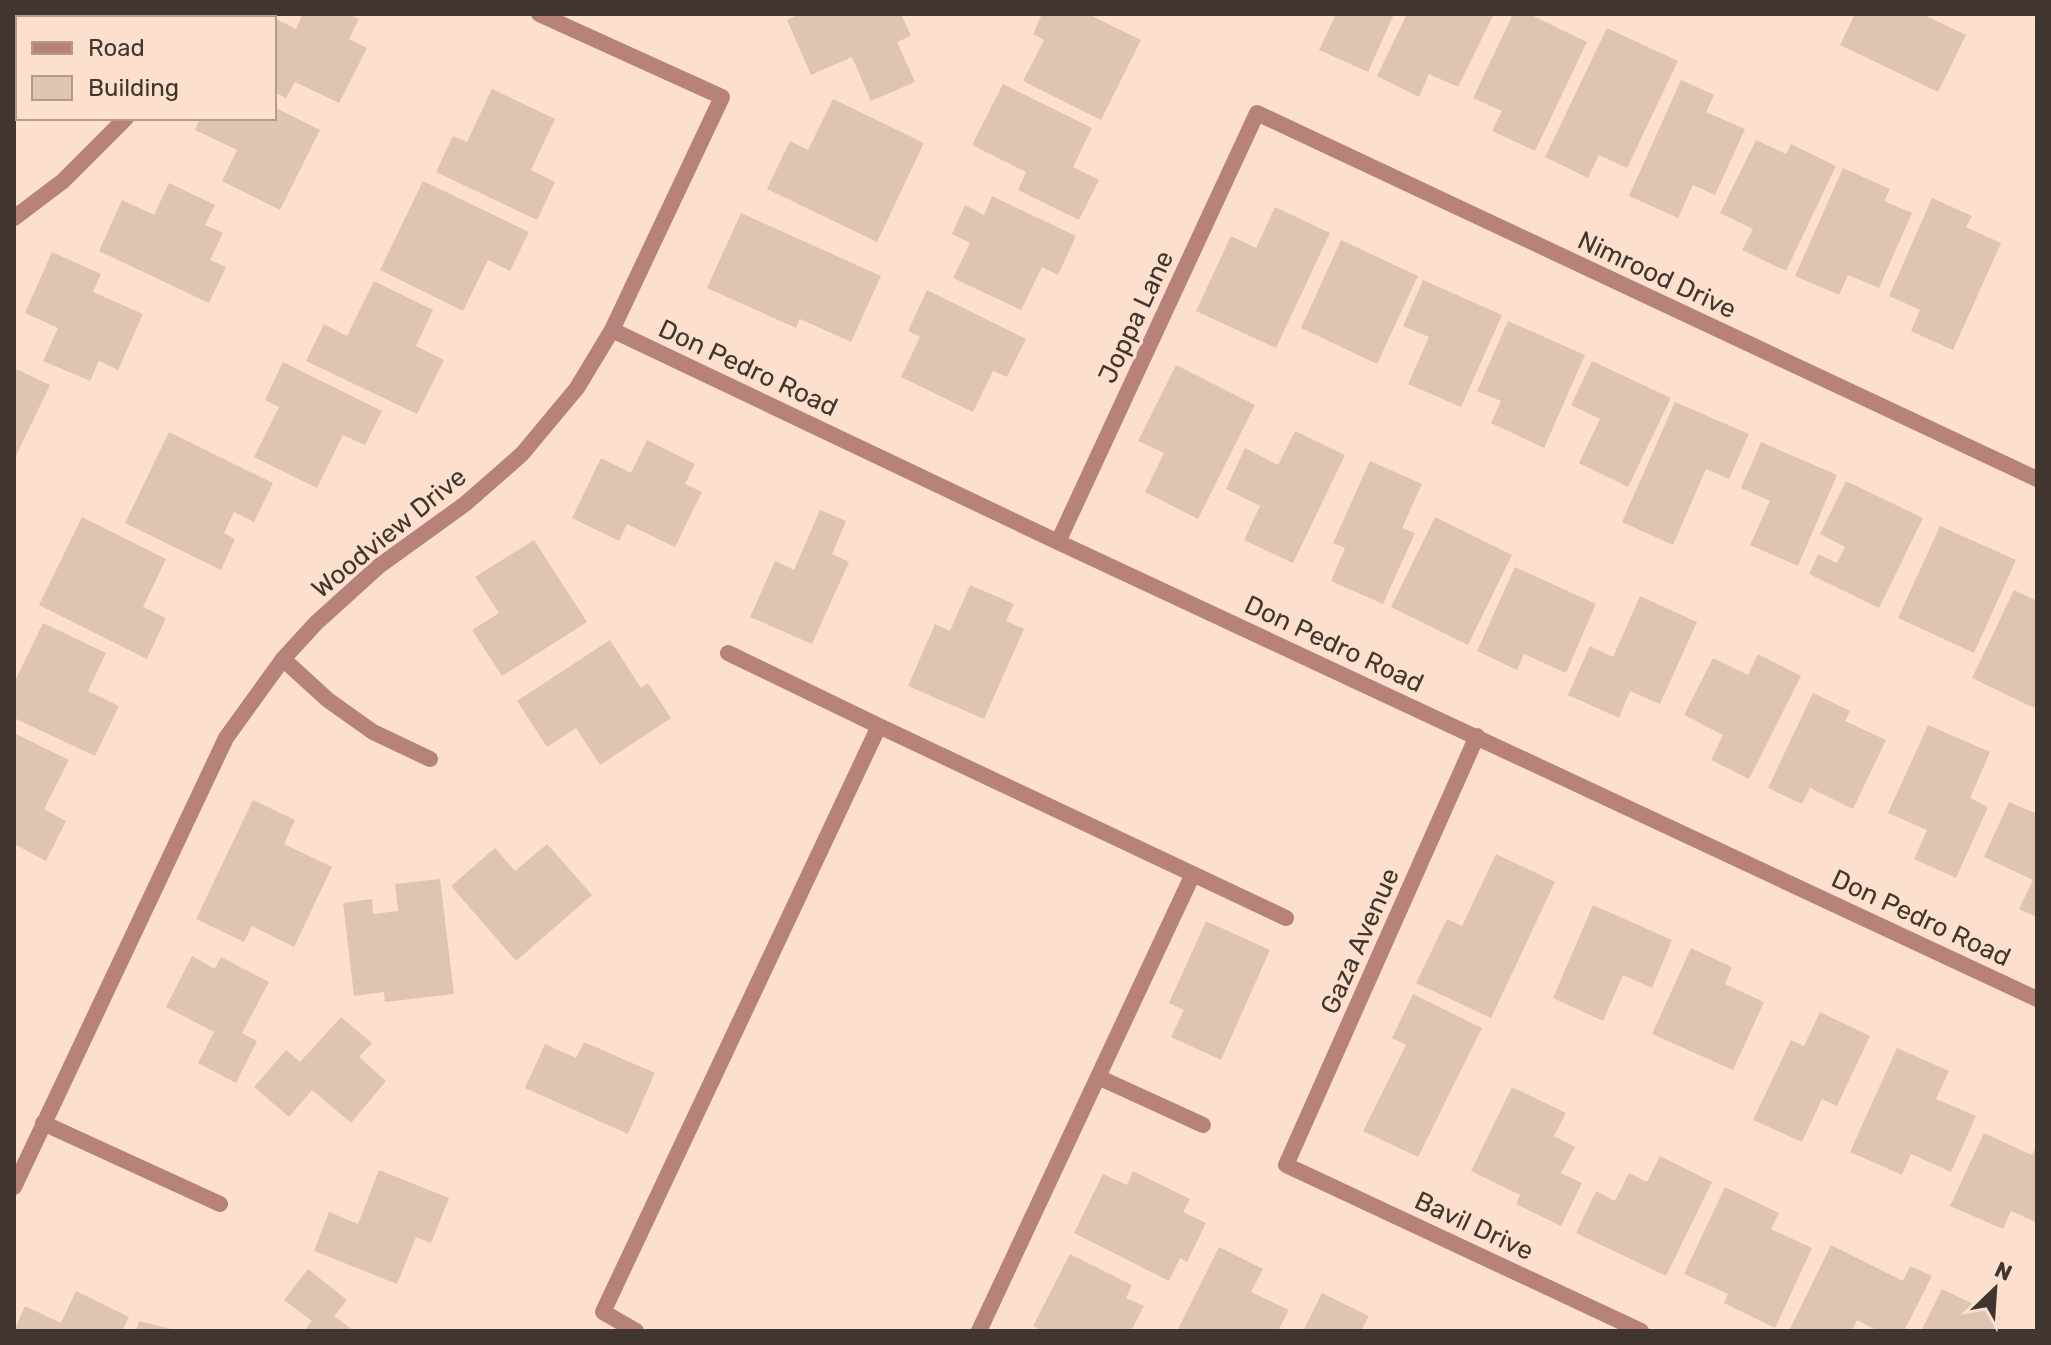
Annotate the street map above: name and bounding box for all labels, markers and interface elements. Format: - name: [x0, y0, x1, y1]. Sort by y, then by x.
- legend: [16, 16, 276, 120]
- text: Road: [88, 34, 145, 62]
- text: Building: [88, 74, 179, 102]
- street label: Nimrood Drive: [1573, 225, 1741, 325]
- street label: Joppa Lane: [1092, 246, 1180, 388]
- street label: Don Pedro Road: [654, 313, 842, 423]
- street label: Woodview Drive: [306, 461, 472, 605]
- street label: Don Pedro Road: [1240, 589, 1428, 699]
- street label: Gaza Avenue: [1314, 863, 1406, 1019]
- street label: Don Pedro Road: [1827, 863, 2015, 973]
- street label: Bavil Drive: [1410, 1185, 1538, 1267]
- north arrow: [1955, 1249, 2035, 1329]
- text: N: [1990, 1256, 2016, 1287]

